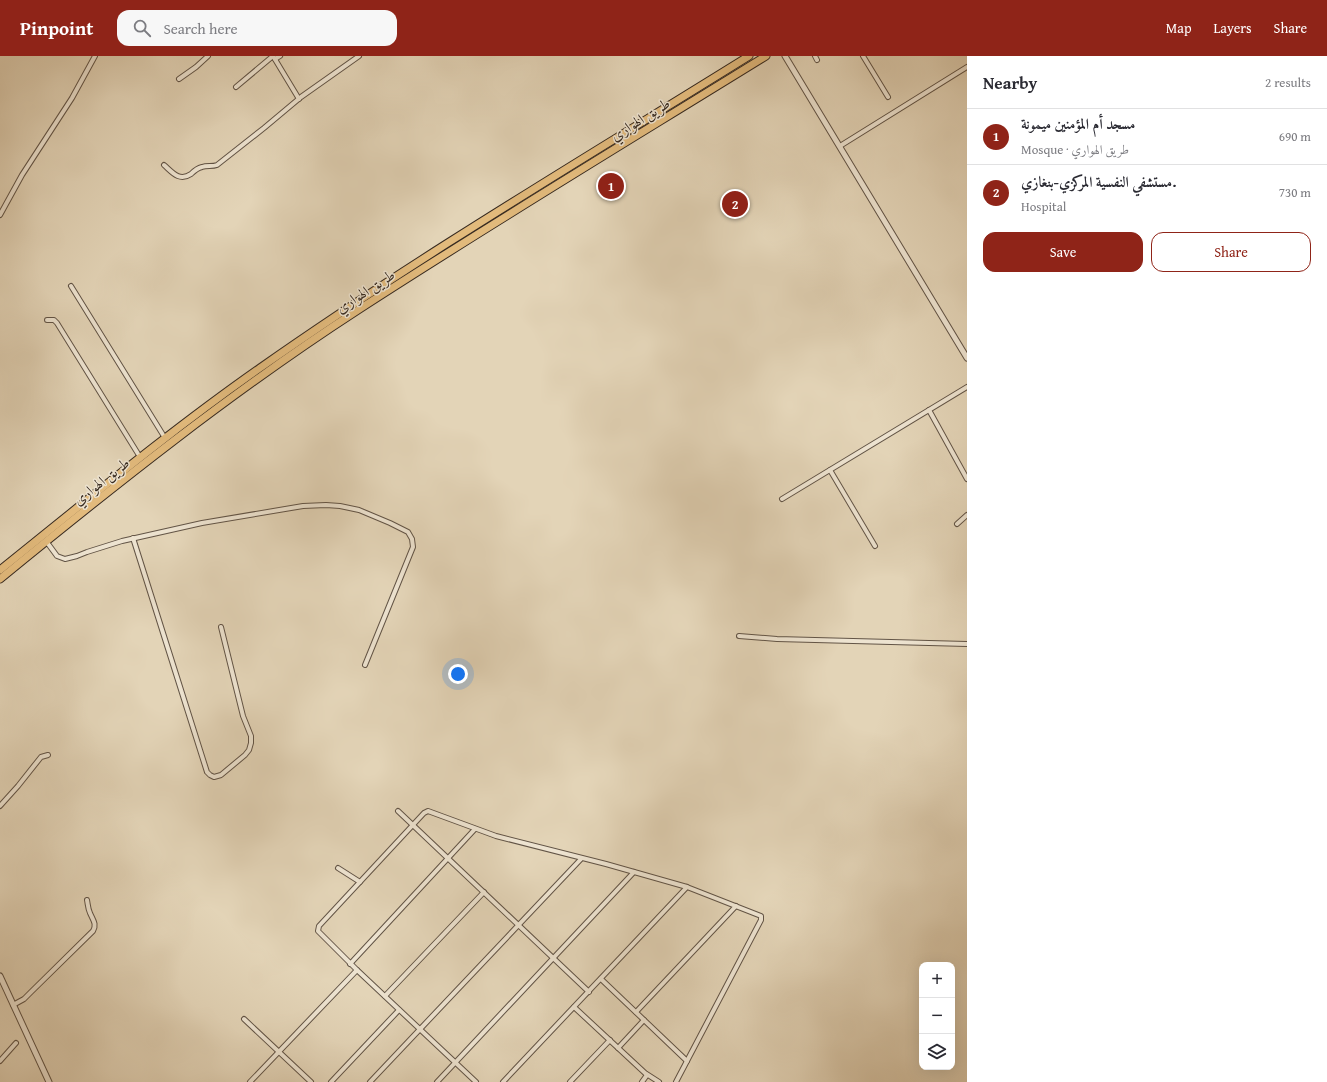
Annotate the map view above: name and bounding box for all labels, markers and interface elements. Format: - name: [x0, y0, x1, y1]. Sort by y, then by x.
- search box: [117, 10, 397, 46]
- text: Pinpoint: [20, 14, 93, 42]
- icon: search: [131, 17, 153, 39]
- text: Search here: [163, 18, 237, 39]
- text: Map: [1166, 18, 1192, 38]
- text: Layers: [1214, 18, 1252, 38]
- text: Share: [1274, 18, 1307, 38]
- text: Nearby: [983, 70, 1037, 95]
- text: 2 results: [1265, 73, 1311, 92]
- street label: طريق الهواري: [606, 92, 675, 147]
- text: مسجد أم المؤمنين ميمونة: [1021, 113, 1135, 134]
- text: 1: [993, 127, 999, 146]
- text: 690 m: [1279, 127, 1311, 146]
- text: Mosque · طريق الهواري: [1021, 140, 1129, 159]
- pin: 1: [598, 171, 624, 201]
- text: مستشفي النفسية المركزي-بنغازي.: [1021, 171, 1176, 192]
- text: 2: [993, 183, 999, 202]
- text: 730 m: [1279, 183, 1311, 202]
- pin: 2: [722, 189, 748, 219]
- text: Hospital: [1021, 197, 1066, 216]
- button: Save: [983, 232, 1143, 272]
- button: Share: [1151, 232, 1311, 272]
- street label: طريق الهواري: [331, 264, 400, 320]
- street label: طريق الهواري: [68, 452, 135, 511]
- your location: [448, 664, 468, 684]
- map controls: [919, 962, 955, 1070]
- button: +: [919, 962, 955, 998]
- button: −: [919, 998, 955, 1034]
- button: layers: [919, 1034, 955, 1070]

